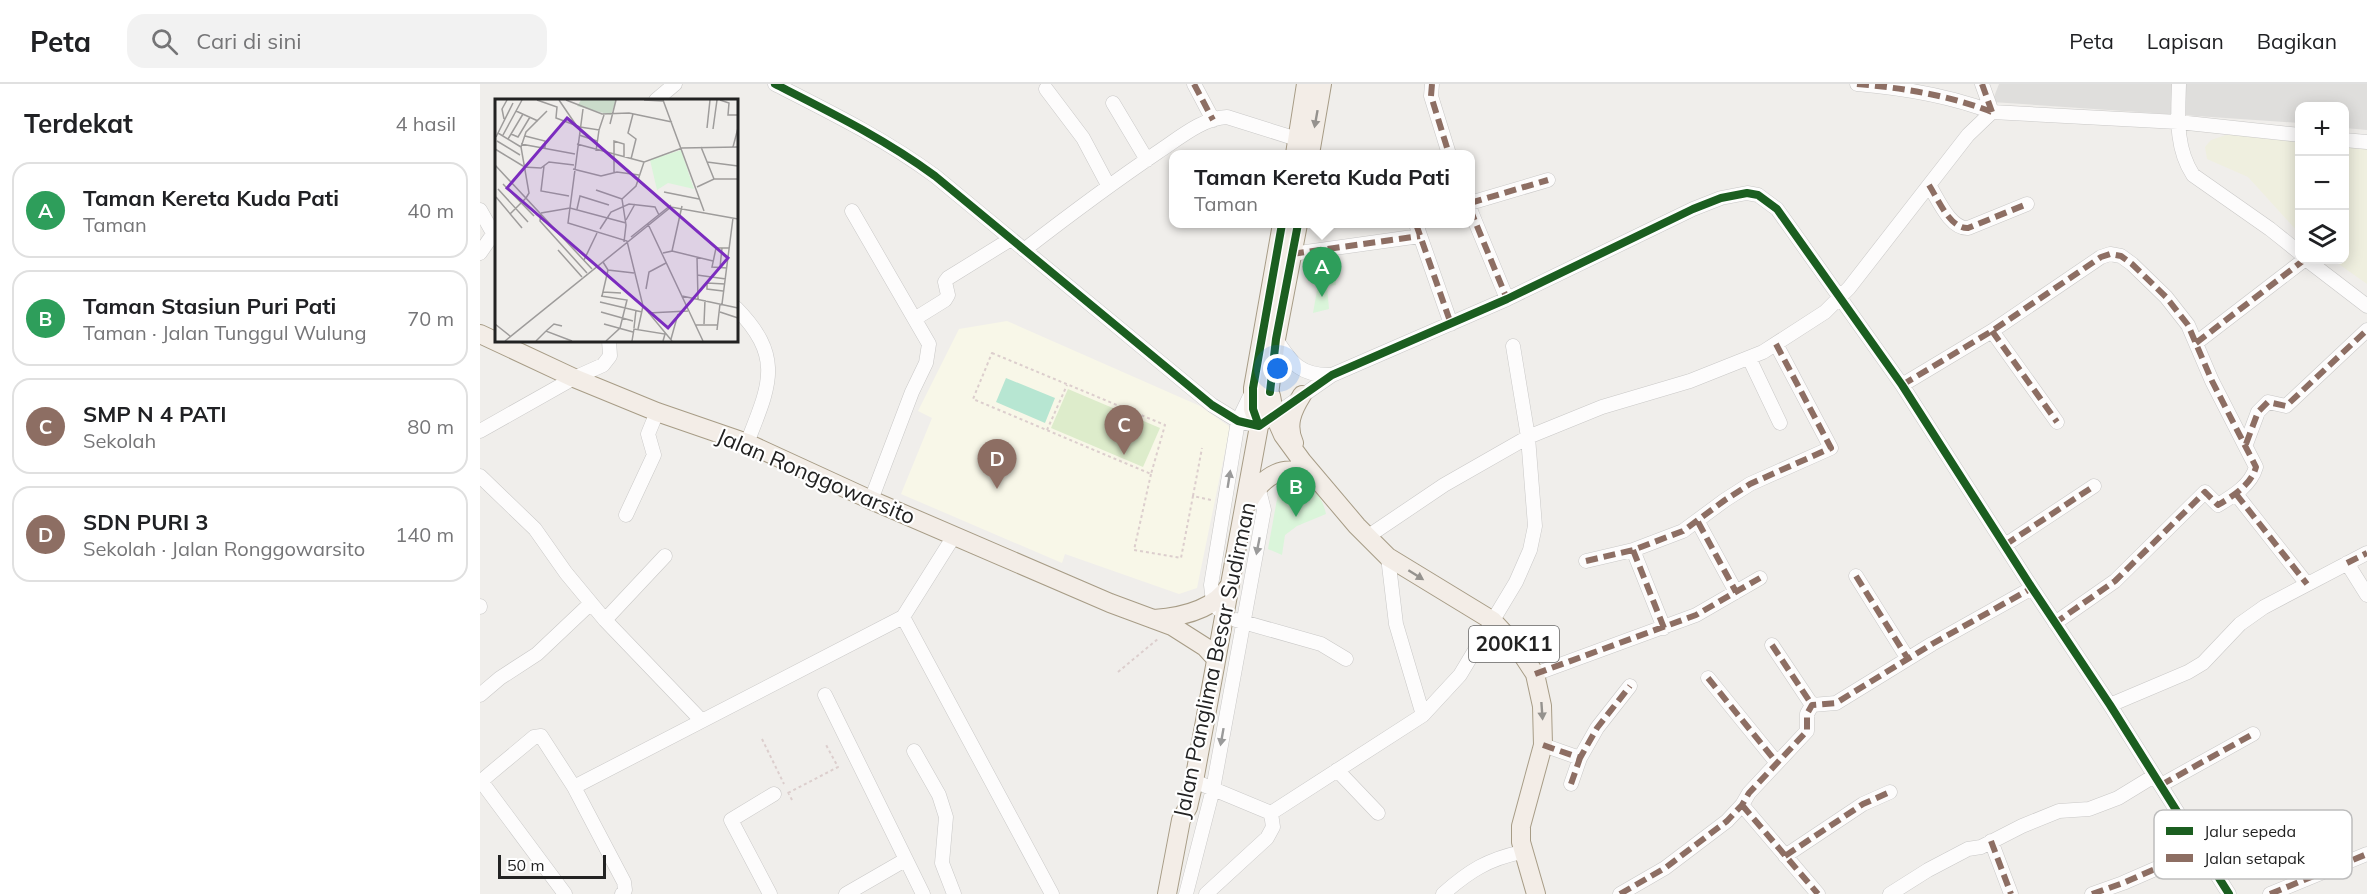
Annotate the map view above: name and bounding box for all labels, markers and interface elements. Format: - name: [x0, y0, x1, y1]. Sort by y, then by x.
- search box: [127, 14, 547, 68]
- text: Peta: [30, 24, 91, 59]
- icon: search: [148, 25, 181, 58]
- text: Cari di sini: [196, 27, 302, 55]
- text: Peta: [2069, 28, 2114, 54]
- text: Lapisan: [2147, 28, 2224, 54]
- text: Bagikan: [2257, 28, 2337, 54]
- inset map: [495, 99, 738, 342]
- map controls: [2295, 102, 2349, 264]
- button: +: [2295, 102, 2349, 156]
- text: Terdekat: [24, 107, 133, 140]
- one-way arrow: [1311, 110, 1320, 129]
- text: 4 hasil: [396, 111, 456, 136]
- popup: [1169, 150, 1475, 228]
- button: −: [2295, 156, 2349, 210]
- text: Taman Kereta Kuda Pati: [1194, 163, 1450, 191]
- text: Taman Kereta Kuda Pati: [83, 184, 339, 212]
- text: Taman: [1194, 191, 1258, 216]
- text: A: [38, 198, 53, 223]
- text: 40 m: [407, 198, 454, 223]
- button: layers: [2295, 210, 2349, 264]
- text: Taman: [83, 212, 147, 237]
- pin: A: [1302, 248, 1342, 297]
- text: Taman Stasiun Puri Pati: [83, 292, 336, 320]
- text: B: [39, 306, 52, 331]
- text: 70 m: [407, 306, 454, 331]
- text: Taman · Jalan Tunggul Wulung: [83, 320, 367, 345]
- your location: [1263, 354, 1292, 383]
- text: SMP N 4 PATI: [83, 400, 227, 428]
- pin: C: [1104, 406, 1144, 455]
- text: C: [39, 414, 52, 439]
- text: 80 m: [407, 414, 454, 439]
- street label: Jalan Ronggowarsito: [712, 421, 920, 531]
- text: Sekolah: [83, 428, 156, 453]
- pin: D: [978, 440, 1016, 489]
- pin: B: [1276, 468, 1316, 517]
- one-way arrow: [1224, 469, 1233, 488]
- street label: Jalan Panglima Besar Sudirman: [1167, 499, 1261, 821]
- text: SDN PURI 3: [83, 508, 208, 536]
- text: D: [38, 522, 53, 547]
- text: 140 m: [395, 522, 454, 547]
- text: Sekolah · Jalan Ronggowarsito: [83, 536, 365, 561]
- one-way arrow: [1253, 536, 1262, 555]
- one-way arrow: [1408, 569, 1424, 580]
- road number: 200K11: [1469, 626, 1559, 662]
- one-way arrow: [1537, 701, 1546, 720]
- one-way arrow: [1217, 728, 1226, 747]
- legend: [2154, 810, 2352, 879]
- text: Jalur sepeda: [2204, 821, 2296, 841]
- text: Jalan setapak: [2204, 848, 2306, 868]
- scale bar: [498, 852, 606, 880]
- text: 50 m: [507, 855, 544, 875]

